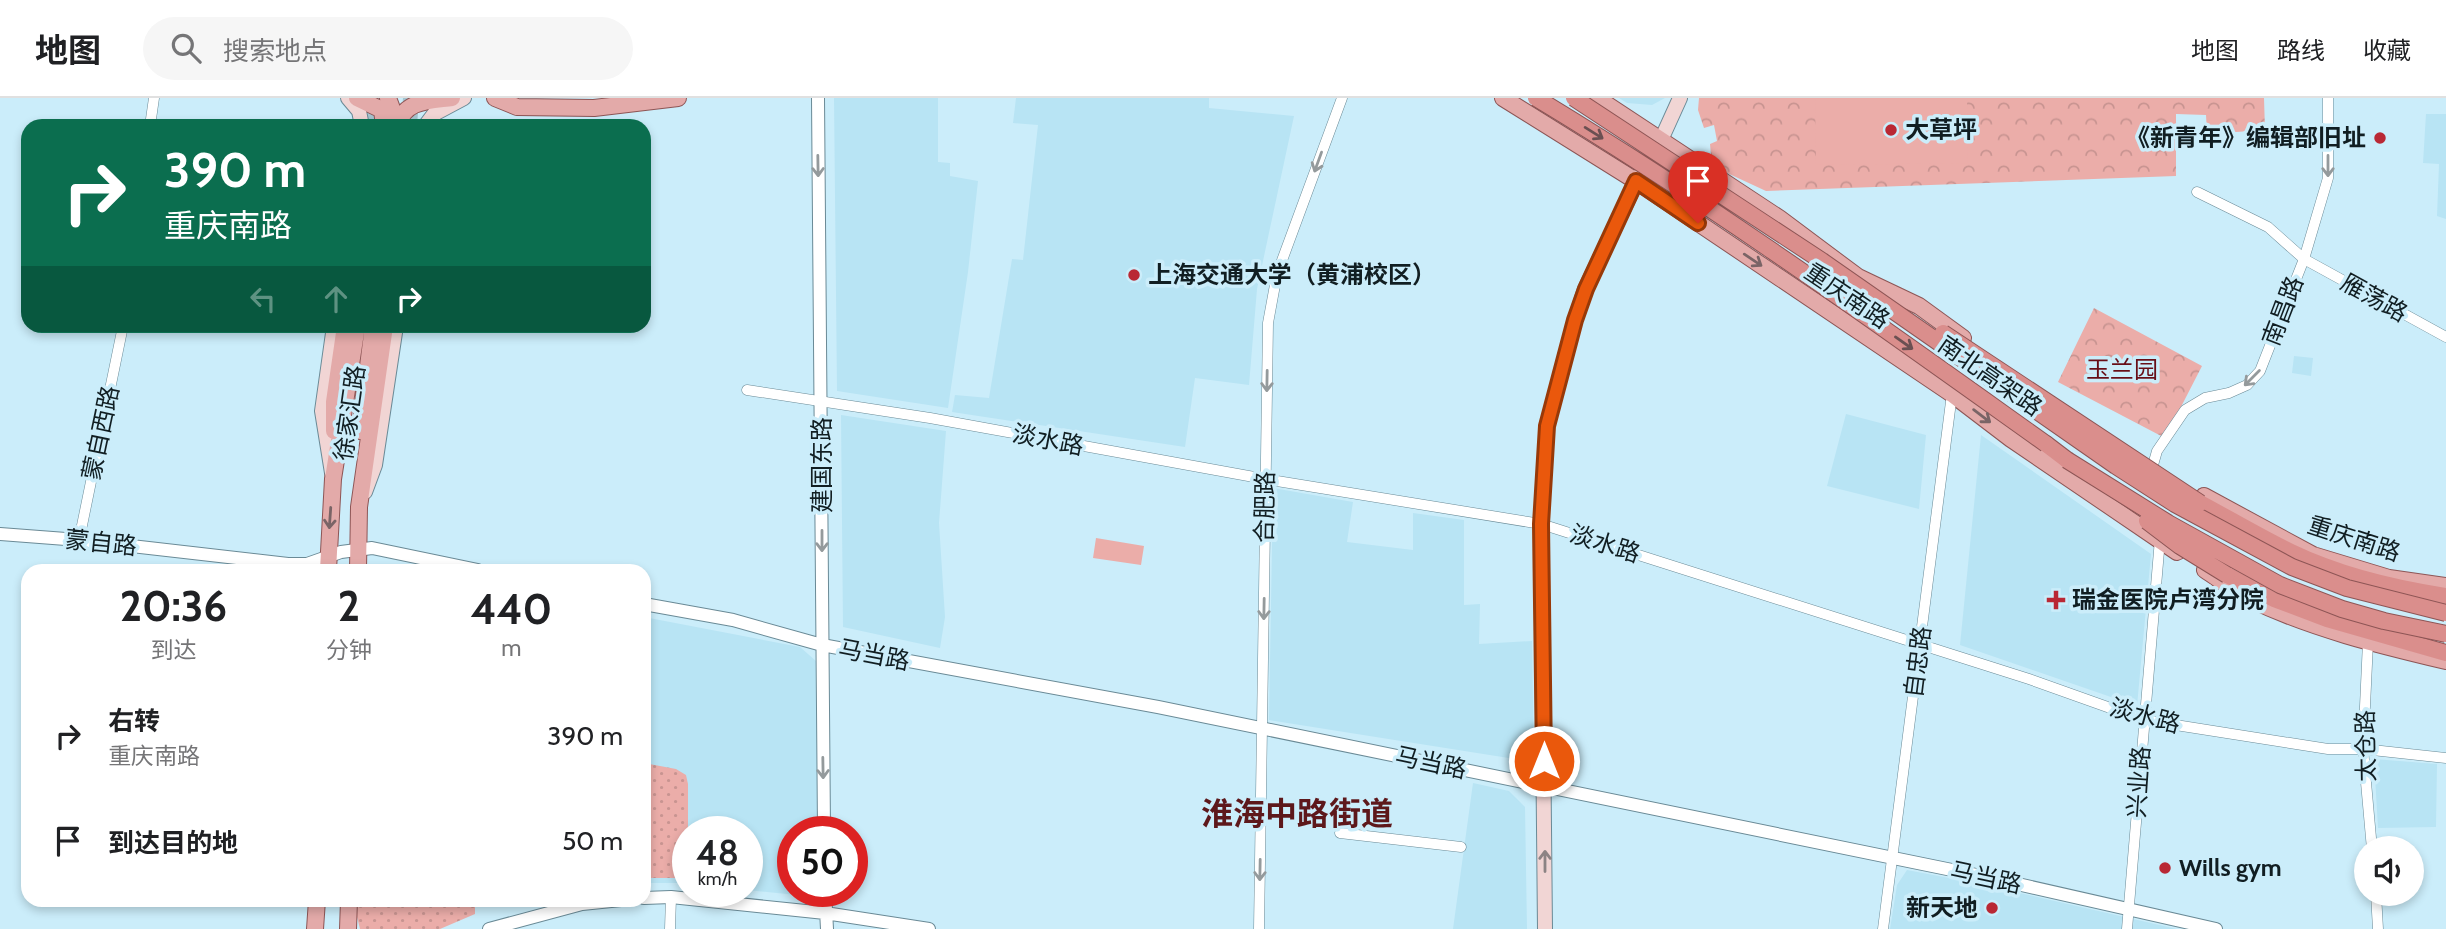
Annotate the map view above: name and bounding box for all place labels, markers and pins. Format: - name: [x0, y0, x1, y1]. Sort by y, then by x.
- place label: 大草坪: [1905, 115, 1977, 144]
- marker: 大草坪: [1883, 122, 1899, 138]
- place label: 《新青年》编辑部旧址: [2126, 123, 2366, 152]
- marker: 《新青年》编辑部旧址: [2372, 130, 2388, 146]
- pin: [1668, 151, 1728, 223]
- place label: 上海交通大学（黄浦校区）: [1148, 260, 1436, 289]
- marker: 上海交通大学（黄浦校区）: [1126, 267, 1142, 283]
- place label: 瑞金医院卢湾分院: [2072, 585, 2264, 614]
- marker: 瑞金医院卢湾分院: [2046, 590, 2066, 610]
- place label: Wills gym: [2179, 853, 2282, 882]
- marker: Wills gym: [2157, 860, 2173, 876]
- place label: 新天地: [1906, 893, 1978, 922]
- marker: 新天地: [1984, 900, 2000, 916]

